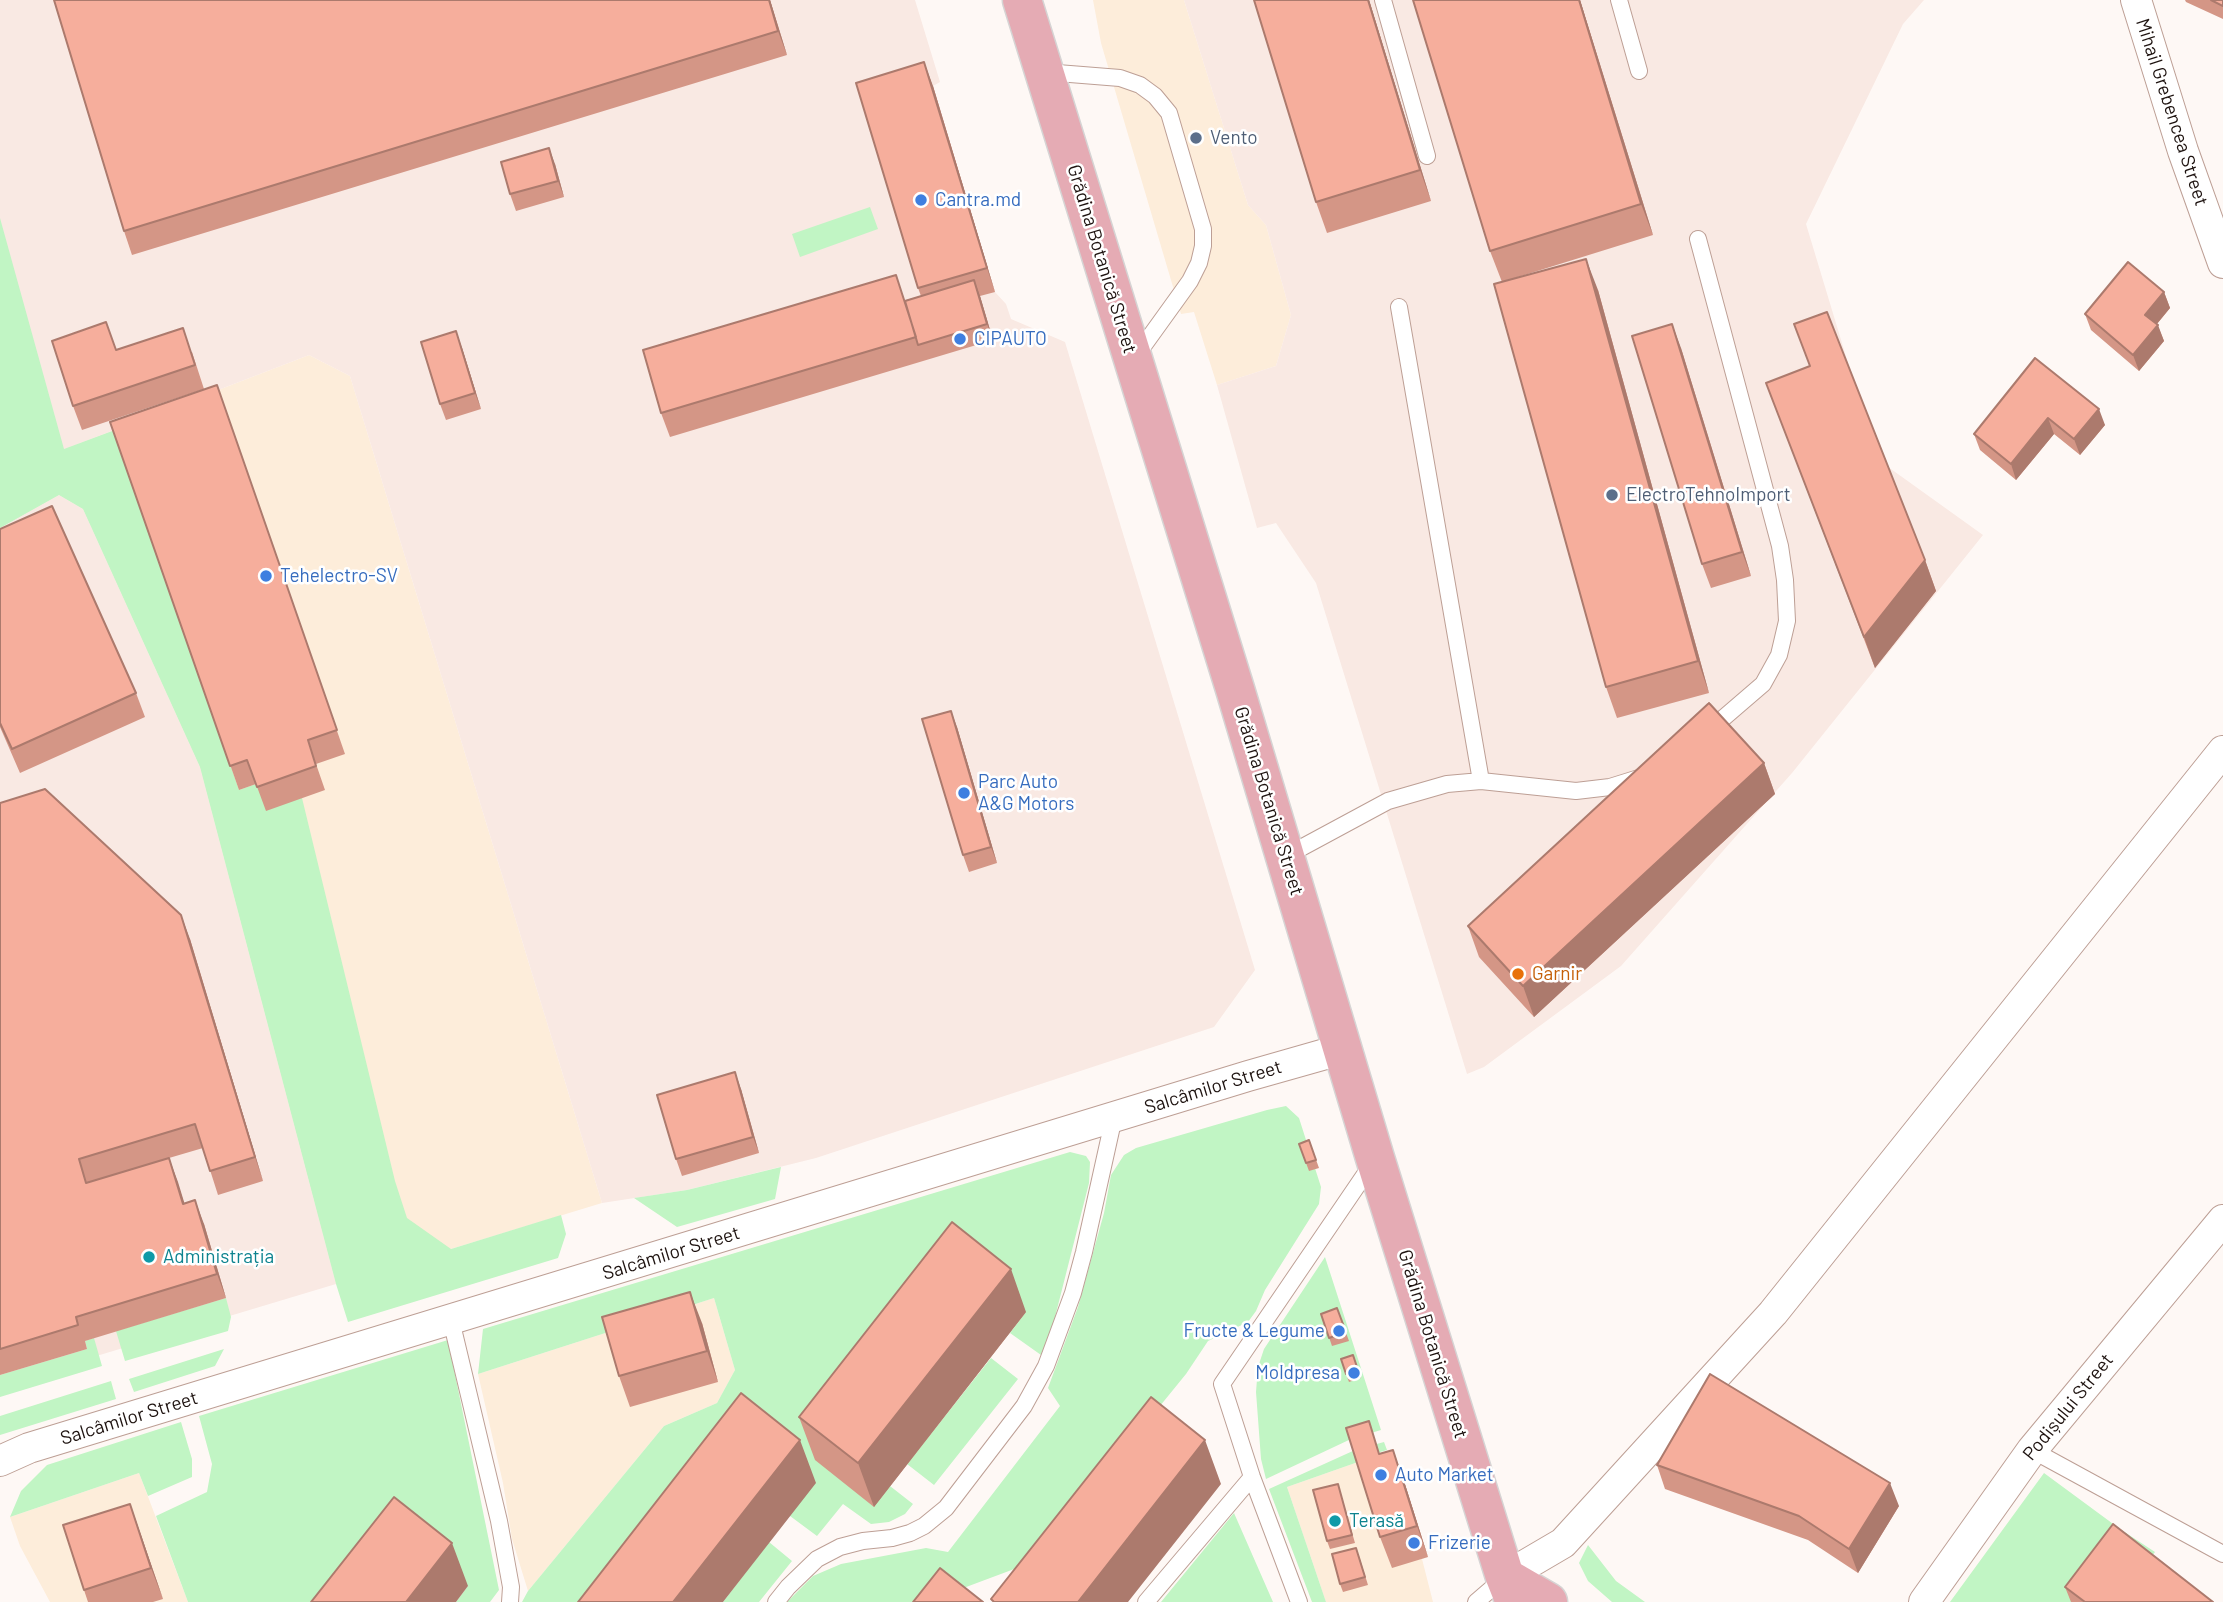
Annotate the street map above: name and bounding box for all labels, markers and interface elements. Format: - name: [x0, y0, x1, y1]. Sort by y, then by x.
- street label: Mihail Grebencea Street: [2131, 15, 2213, 209]
- place label: Vento: [1210, 127, 1258, 149]
- marker: Vento: [1188, 130, 1204, 146]
- street label: Grădina Botanică Street: [1062, 162, 1142, 356]
- place label: Cantra.md: [935, 189, 1021, 211]
- marker: Cantra.md: [913, 192, 929, 208]
- place label: CIPAUTO: [974, 328, 1047, 350]
- marker: CIPAUTO: [952, 331, 968, 347]
- place label: ElectroTehnoImport: [1626, 484, 1791, 506]
- marker: ElectroTehnoImport: [1604, 487, 1620, 503]
- place label: Tehelectro-SV: [280, 565, 398, 587]
- marker: Tehelectro-SV: [258, 568, 274, 584]
- street label: Grădina Botanică Street: [1229, 704, 1309, 898]
- place label: Parc Auto A&G Motors: [978, 771, 1074, 815]
- marker: Parc Auto A&G Motors: [956, 785, 972, 801]
- place label: Garnir: [1532, 963, 1582, 985]
- marker: Garnir: [1510, 966, 1526, 982]
- street label: Salcâmilor Street: [1141, 1055, 1285, 1119]
- street label: Salcâmilor Street: [599, 1221, 743, 1285]
- place label: Administrația: [163, 1246, 274, 1268]
- street label: Grădina Botanică Street: [1393, 1247, 1473, 1441]
- marker: Administrația: [141, 1249, 157, 1265]
- place label: Fructe & Legume: [1184, 1320, 1325, 1342]
- marker: Fructe & Legume: [1331, 1323, 1347, 1339]
- street label: Podișului Street: [2018, 1349, 2118, 1465]
- place label: Moldpresa: [1255, 1362, 1340, 1384]
- marker: Moldpresa: [1346, 1365, 1362, 1381]
- street label: Salcâmilor Street: [57, 1386, 201, 1450]
- place label: Auto Market: [1395, 1464, 1494, 1486]
- marker: Auto Market: [1373, 1467, 1389, 1483]
- place label: Terasă: [1349, 1510, 1404, 1532]
- marker: Terasă: [1327, 1513, 1343, 1529]
- place label: Frizerie: [1428, 1532, 1491, 1554]
- marker: Frizerie: [1406, 1535, 1422, 1551]

